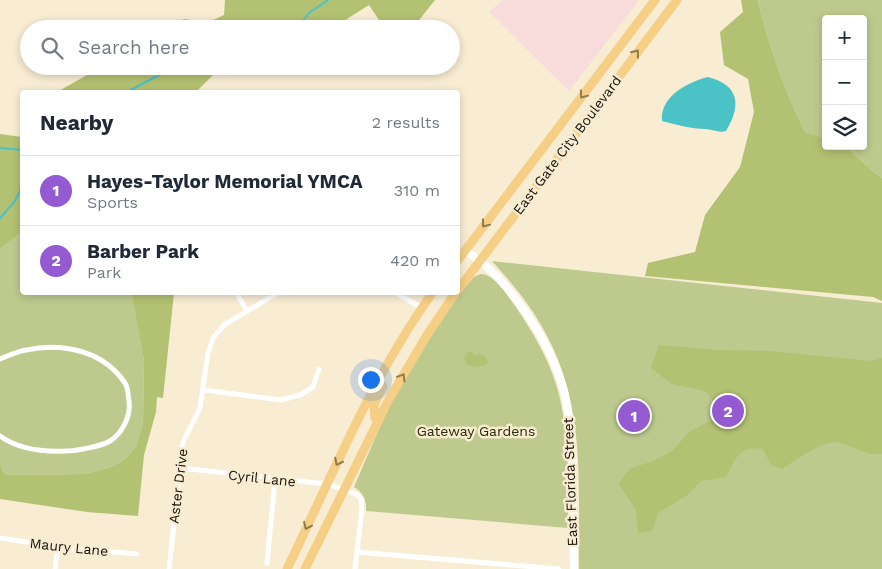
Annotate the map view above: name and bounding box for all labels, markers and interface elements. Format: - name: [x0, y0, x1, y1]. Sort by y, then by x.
- map controls: [822, 15, 867, 150]
- button: +: [822, 15, 867, 60]
- search box: [20, 20, 460, 75]
- icon: search: [38, 34, 66, 62]
- text: Search here: [78, 36, 189, 59]
- one-way arrow: [631, 50, 639, 59]
- button: −: [822, 60, 867, 105]
- street label: East Gate City Boulevard: [509, 72, 625, 218]
- one-way arrow: [580, 89, 589, 99]
- button: layers: [822, 105, 867, 150]
- text: Nearby: [40, 110, 113, 135]
- text: 2 results: [372, 113, 440, 132]
- text: Hayes-Taylor Memorial YMCA: [87, 170, 363, 193]
- text: 1: [53, 181, 59, 200]
- text: 310 m: [394, 181, 440, 200]
- text: Sports: [87, 193, 138, 212]
- one-way arrow: [482, 218, 491, 228]
- text: Barber Park: [87, 240, 199, 263]
- text: 2: [51, 251, 61, 270]
- text: 420 m: [390, 251, 440, 270]
- text: Park: [87, 263, 121, 282]
- your location: [358, 367, 384, 393]
- one-way arrow: [396, 373, 406, 382]
- pin: 2: [712, 392, 744, 430]
- pin: 1: [618, 397, 650, 435]
- street label: East Florida Street: [560, 417, 580, 547]
- park label: Gateway Gardens: [417, 423, 535, 439]
- street label: Aster Drive: [165, 448, 191, 524]
- one-way arrow: [334, 457, 344, 466]
- street label: Cyril Lane: [227, 466, 297, 490]
- one-way arrow: [303, 521, 313, 530]
- street label: Maury Lane: [29, 535, 109, 559]

